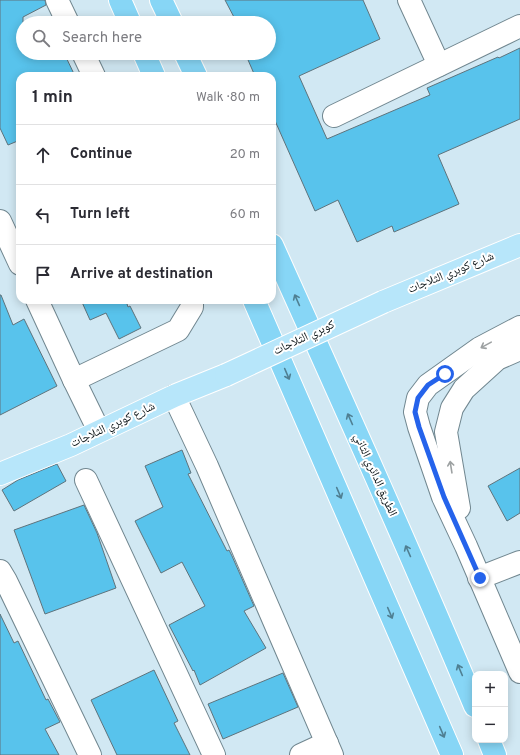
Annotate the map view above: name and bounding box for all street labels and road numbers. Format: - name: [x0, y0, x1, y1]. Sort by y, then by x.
- street label: شارع كوبري الثلاجات: [406, 248, 497, 299]
- street label: كوبري الثلاجات: [271, 317, 338, 360]
- street label: شارع كوبري الثلاجات: [68, 398, 158, 453]
- street label: الطريق الدائري الثاني: [349, 431, 400, 519]

